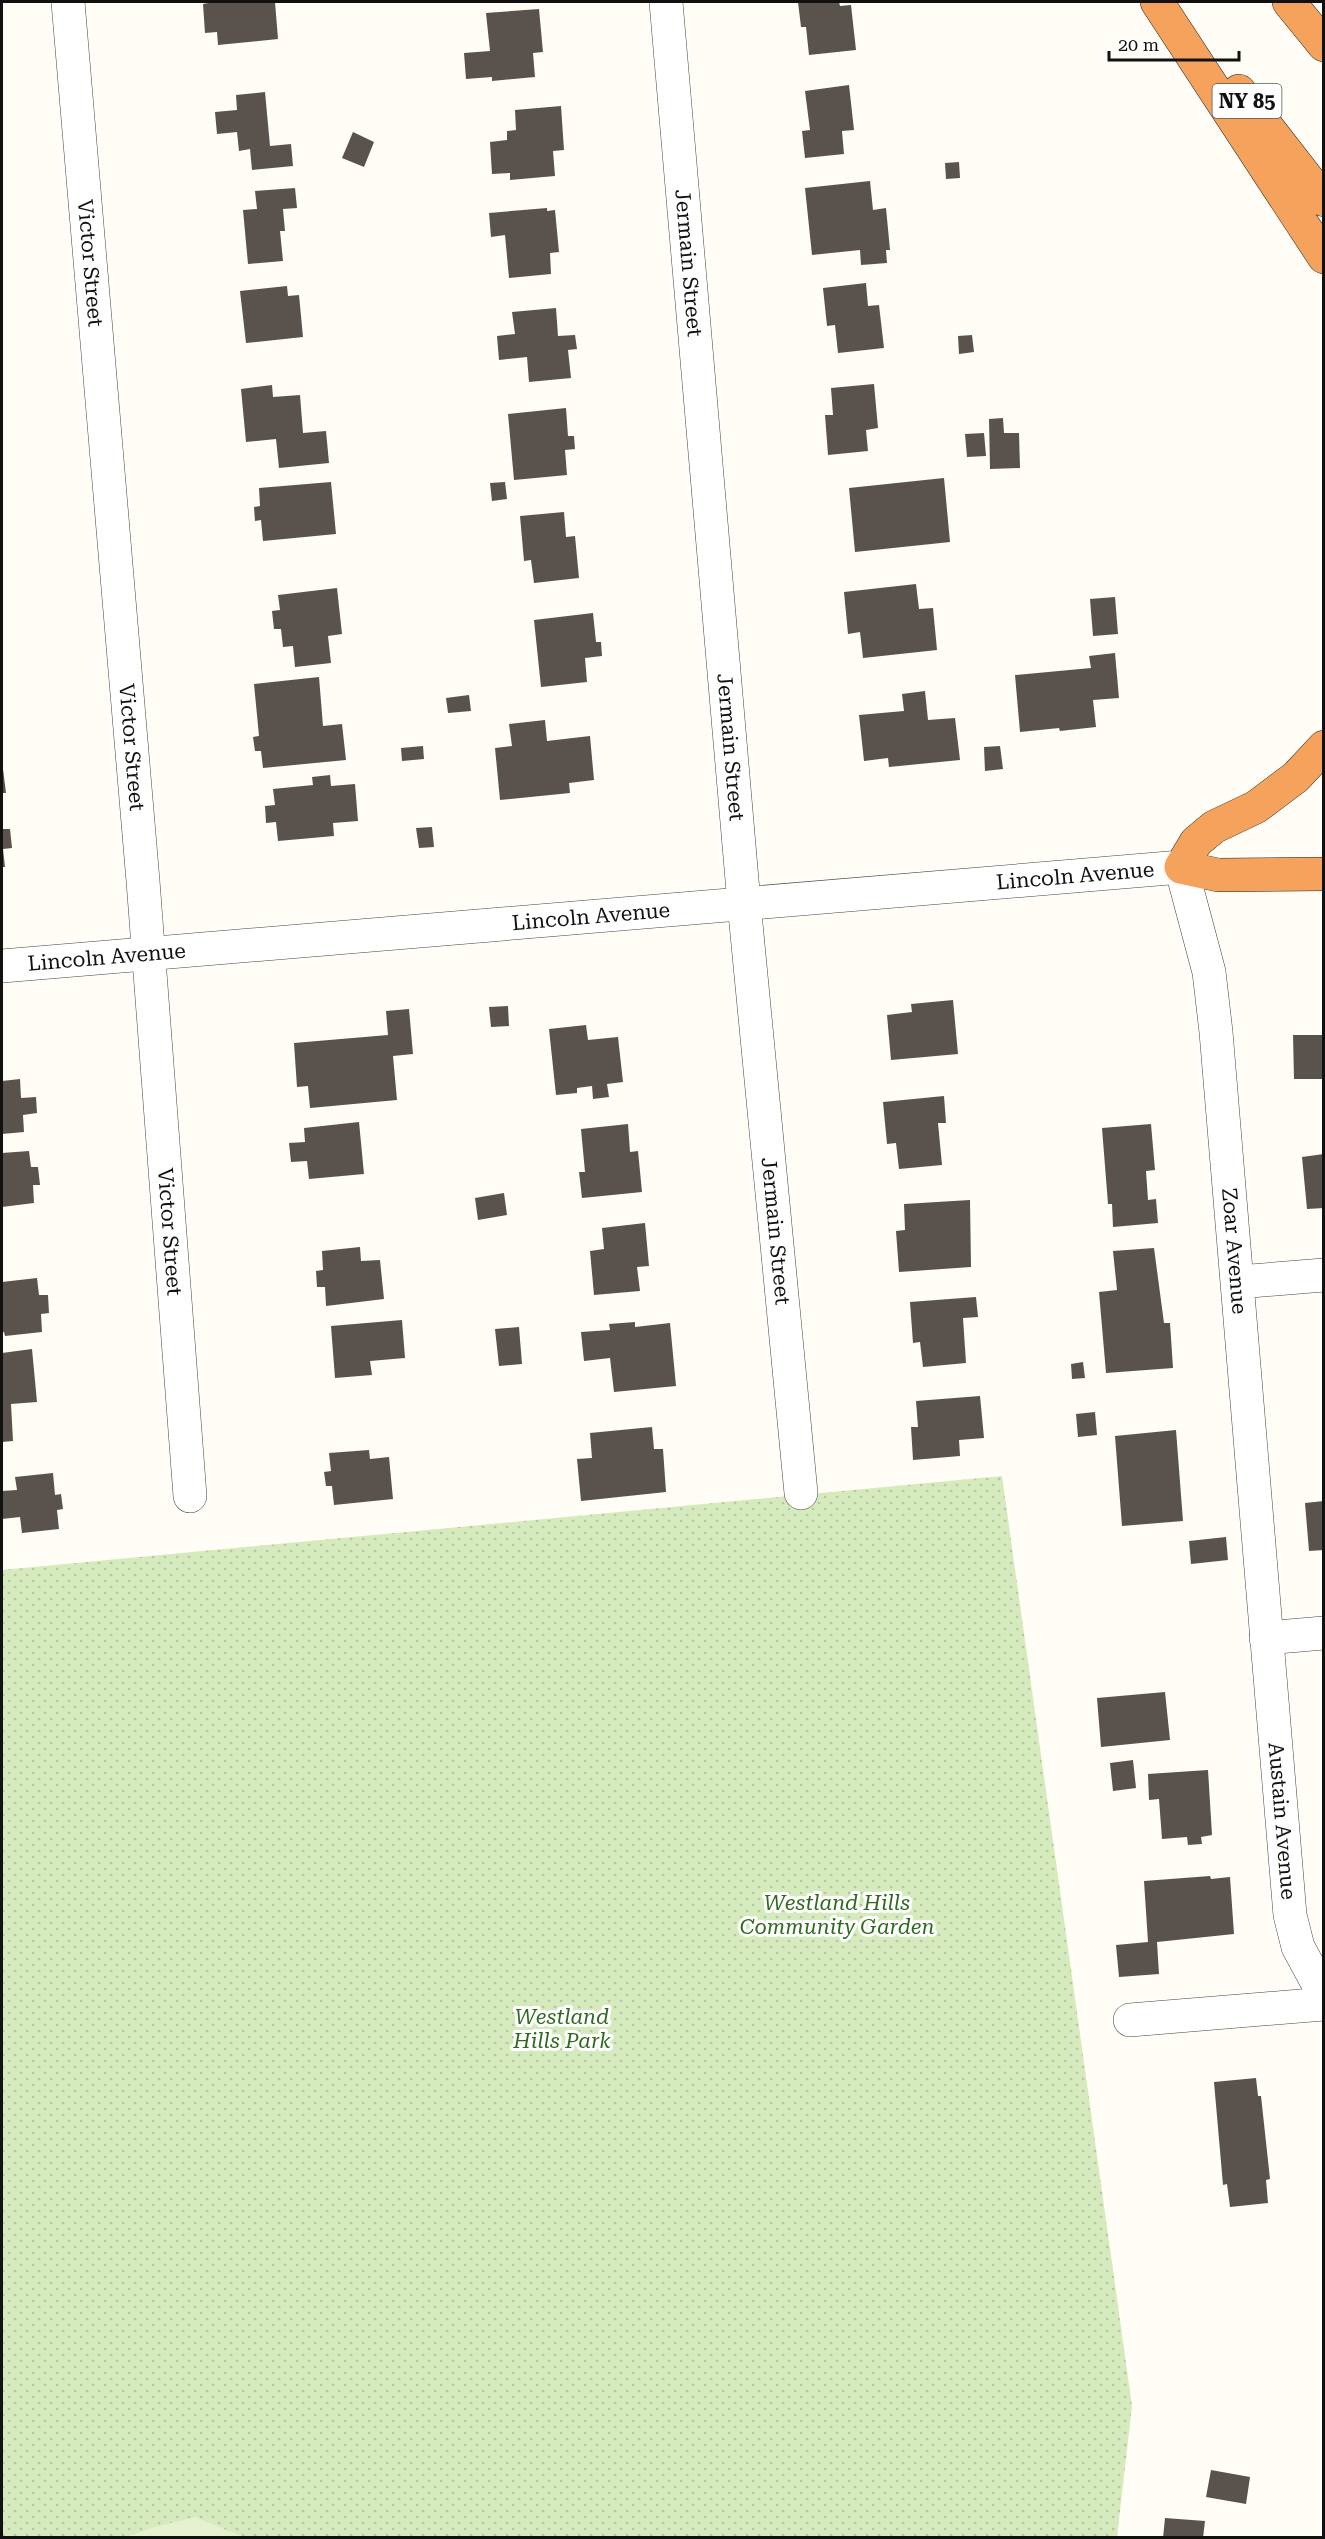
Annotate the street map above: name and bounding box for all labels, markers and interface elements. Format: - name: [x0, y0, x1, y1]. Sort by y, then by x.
- scale bar: [1109, 24, 1240, 62]
- text: 20 m: [1118, 34, 1159, 55]
- road number: NY 85: [1212, 84, 1282, 118]
- street label: Jermain Street: [670, 188, 707, 338]
- street label: Victor Street: [73, 198, 108, 328]
- street label: Jermain Street: [712, 672, 749, 822]
- street label: Victor Street: [114, 683, 149, 812]
- street label: Lincoln Avenue: [995, 857, 1155, 894]
- street label: Lincoln Avenue: [511, 898, 671, 935]
- street label: Lincoln Avenue: [27, 939, 187, 976]
- street label: Jermain Street: [757, 1156, 795, 1306]
- street label: Victor Street: [153, 1167, 187, 1297]
- street label: Zoar Avenue: [1217, 1187, 1252, 1315]
- street label: Austain Avenue: [1264, 1741, 1301, 1901]
- park label: Westland Hills Community Garden: [740, 1891, 934, 1939]
- park label: Westland Hills Park: [512, 2005, 611, 2053]

